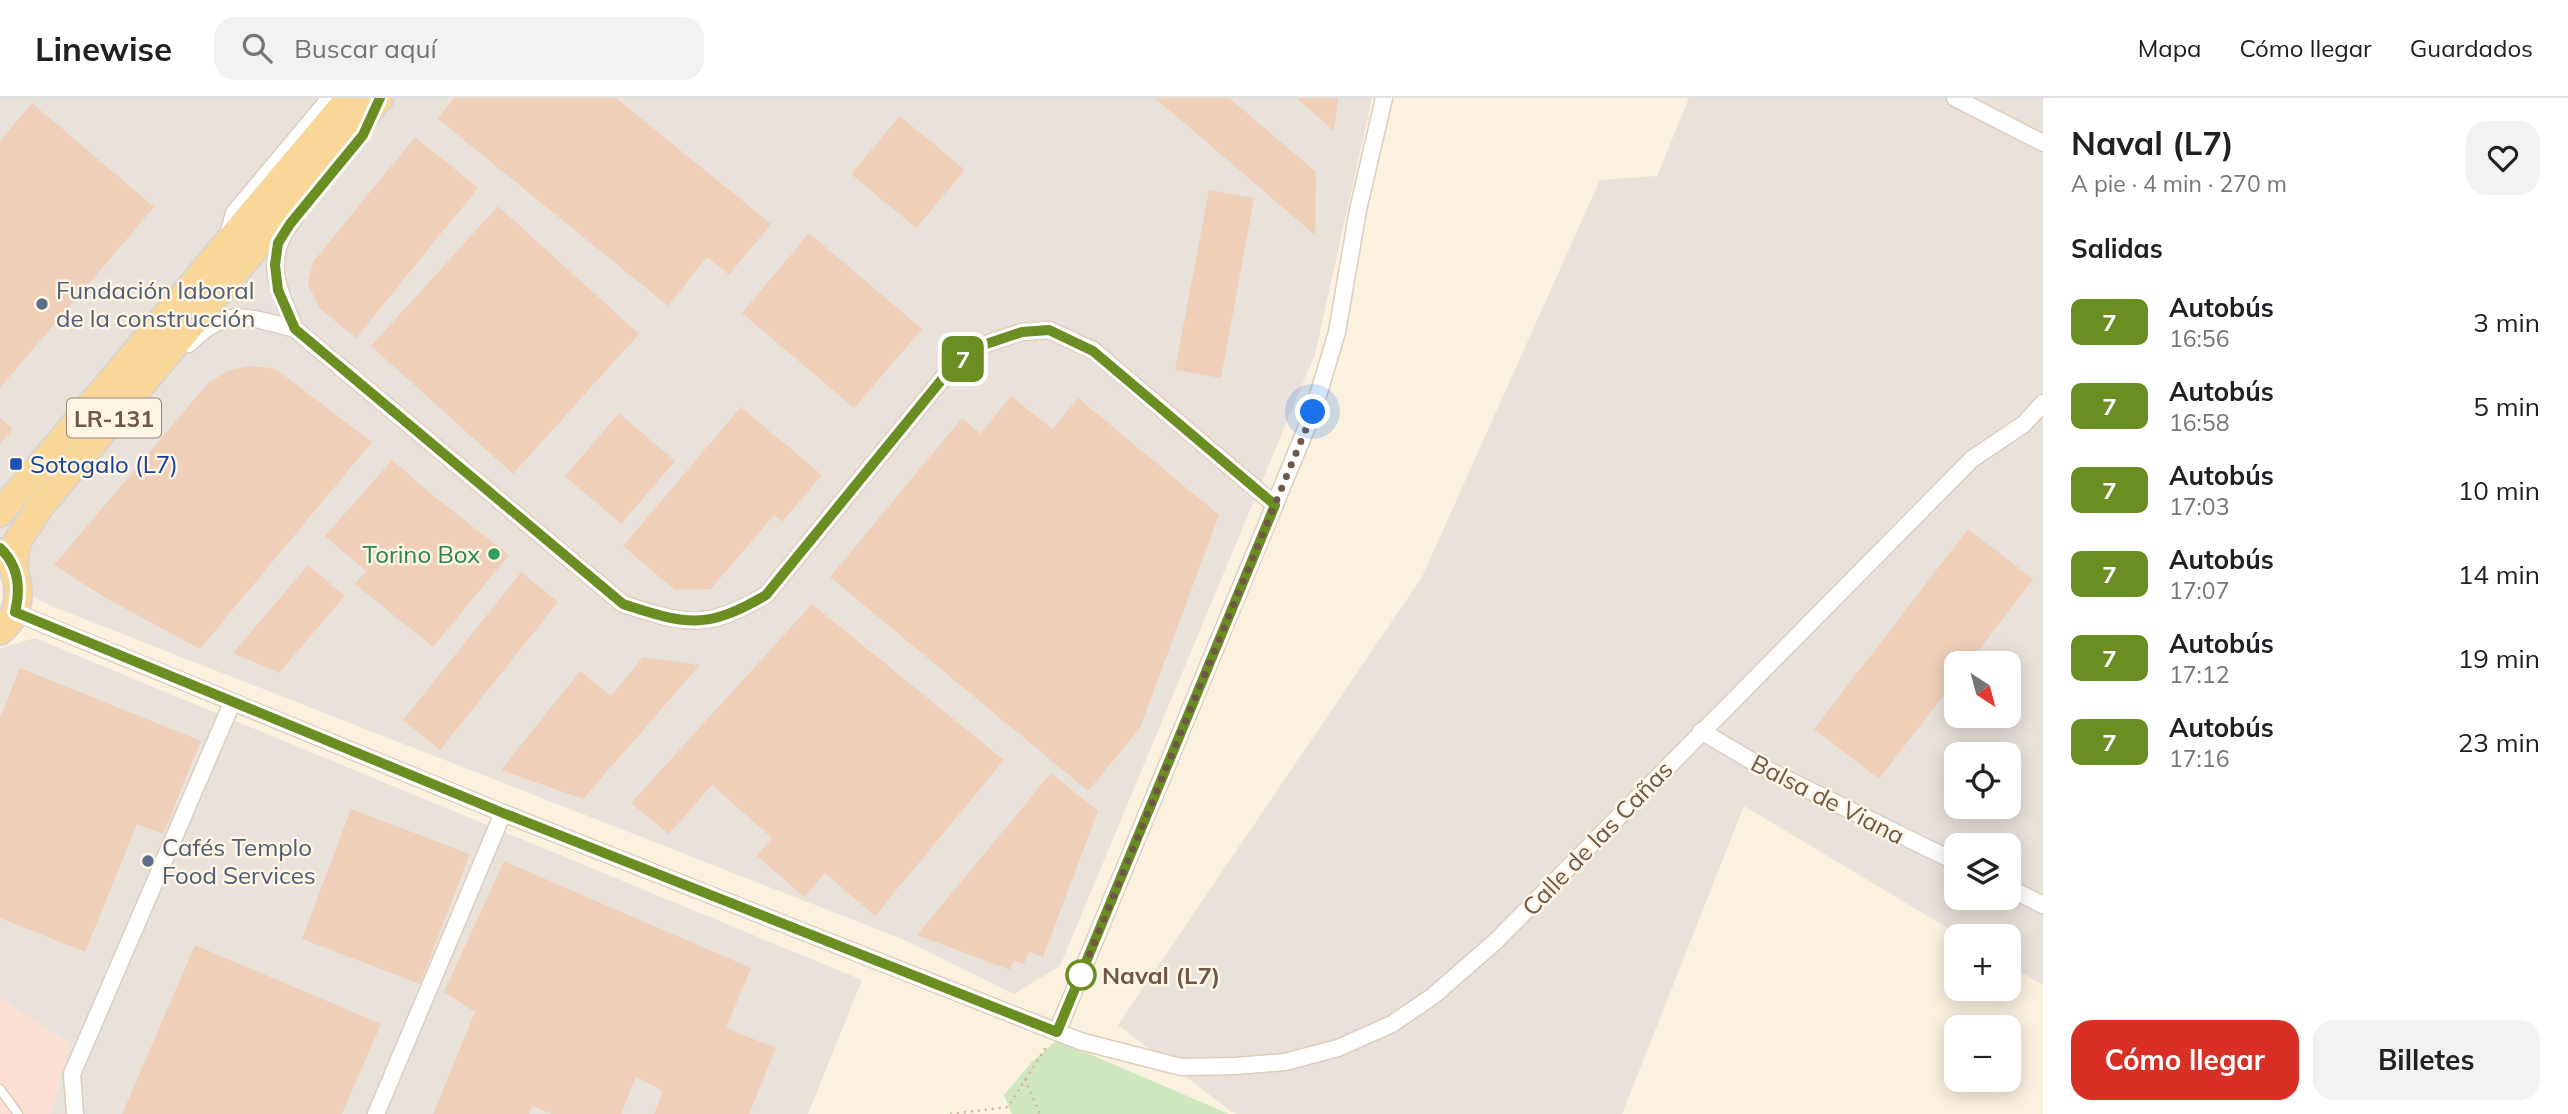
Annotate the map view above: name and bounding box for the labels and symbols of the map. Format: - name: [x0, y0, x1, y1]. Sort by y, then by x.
- place label: Fundación laboral de la construcción: [56, 275, 255, 333]
- marker: Fundación laboral de la construcción: [34, 296, 50, 312]
- line badge: 7: [940, 336, 986, 382]
- your location: [1295, 394, 1330, 429]
- road number: LR-131: [67, 398, 161, 438]
- place label: Sotogalo (L7): [30, 449, 178, 479]
- marker: Sotogalo (L7): [8, 456, 24, 472]
- place label: Torino Box: [363, 539, 480, 569]
- marker: Torino Box: [486, 546, 502, 562]
- north arrow: [1944, 651, 2021, 728]
- street label: Balsa de Viana: [1746, 747, 1910, 851]
- street label: Calle de las Cañas: [1515, 754, 1679, 922]
- place label: Cafés Templo Food Services: [162, 832, 316, 890]
- marker: Cafés Templo Food Services: [140, 853, 156, 869]
- marker: Naval (L7): [1066, 960, 1096, 990]
- place label: Naval (L7): [1102, 960, 1220, 990]

